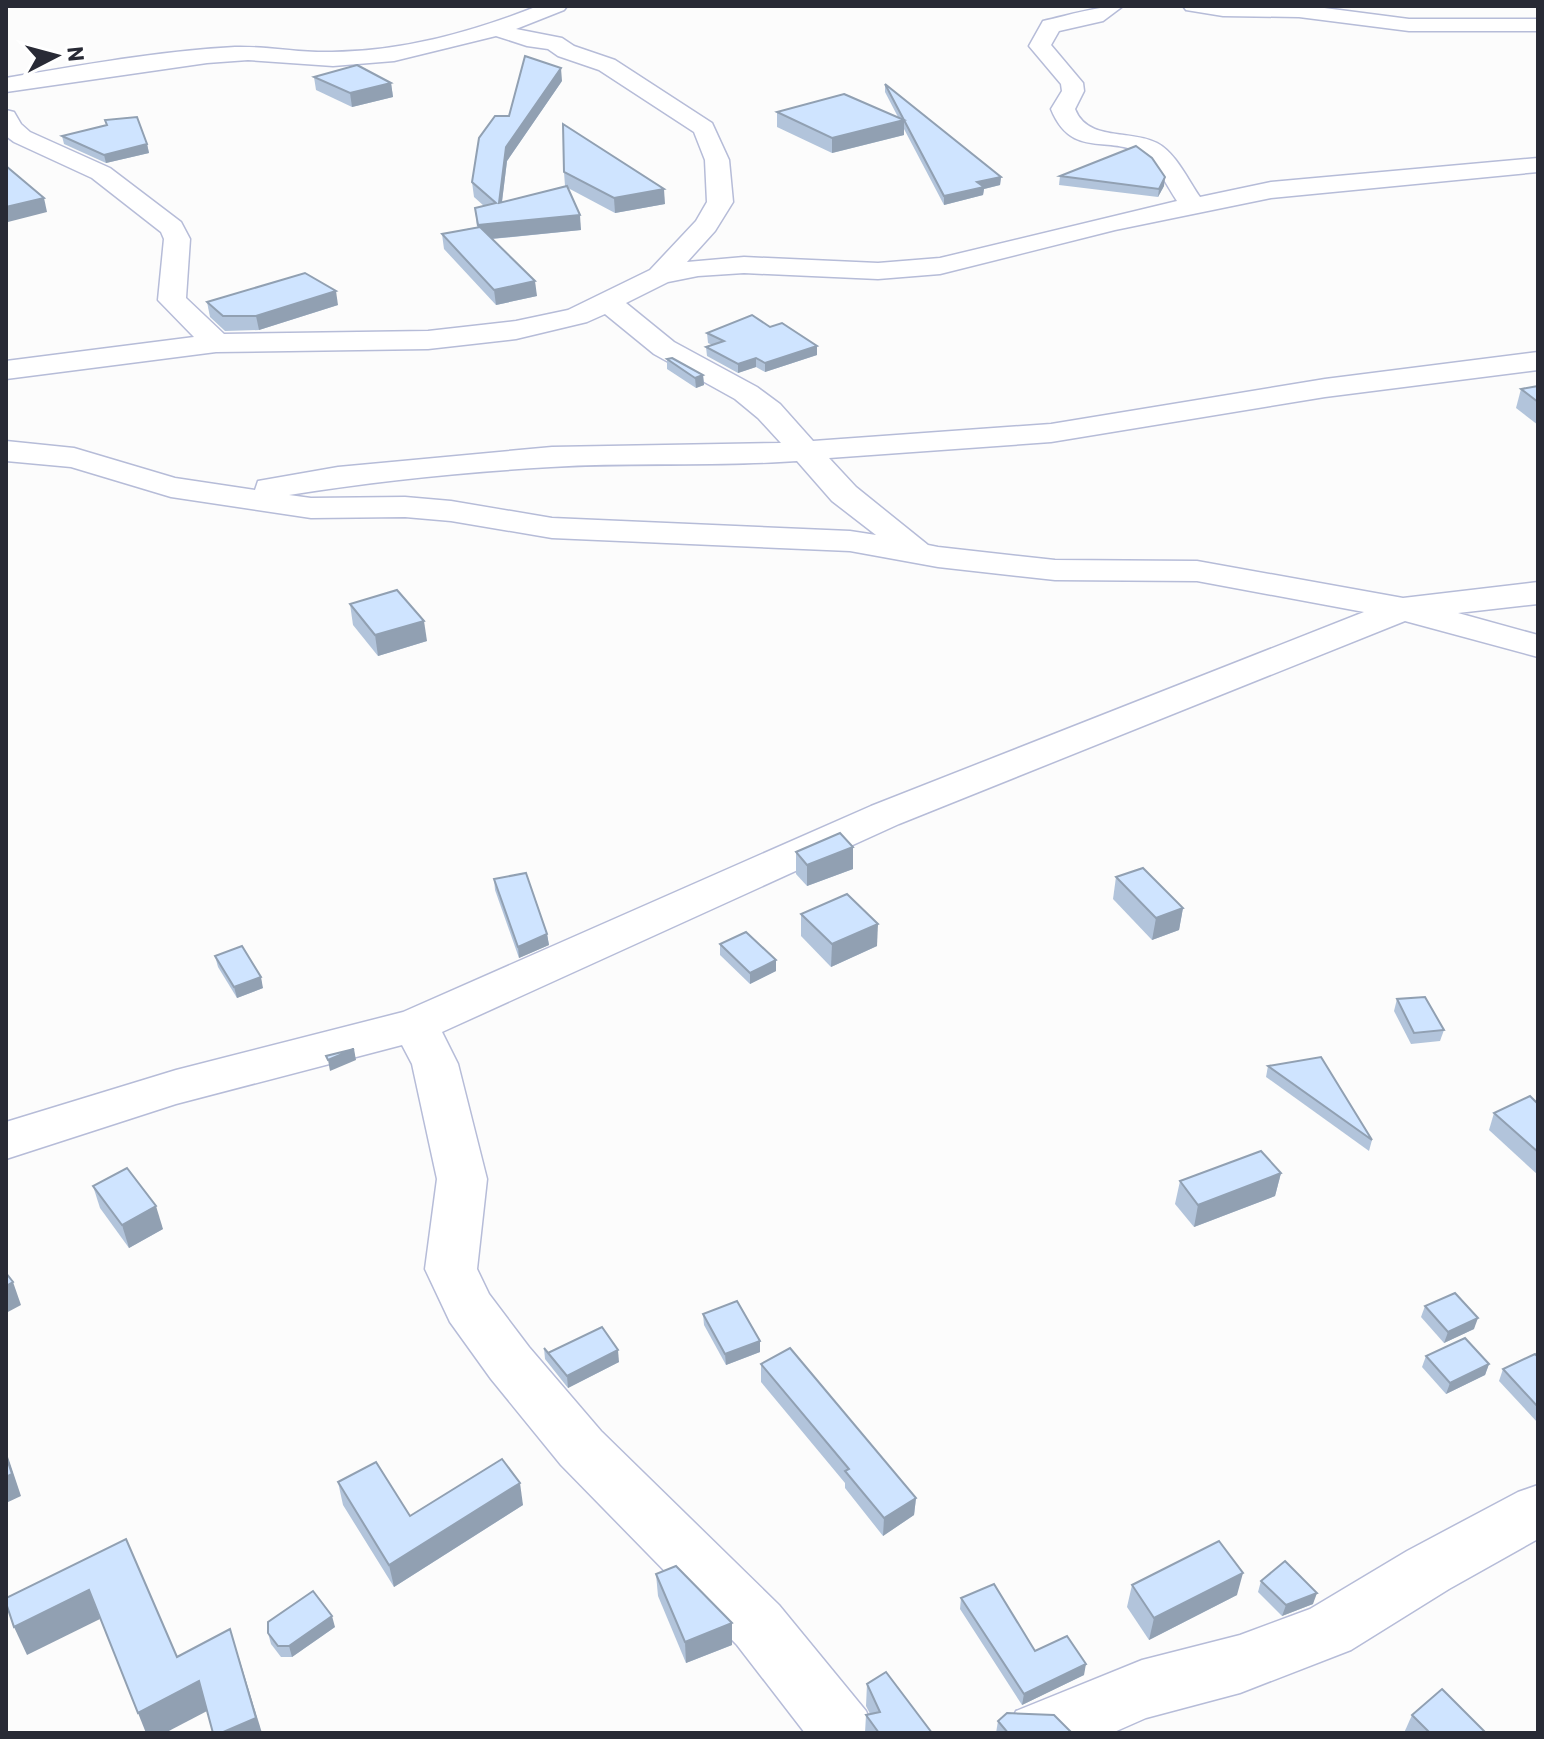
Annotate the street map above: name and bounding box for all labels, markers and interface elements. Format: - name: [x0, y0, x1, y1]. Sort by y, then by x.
- north arrow: [16, 16, 96, 96]
- text: N: [63, 45, 91, 62]

